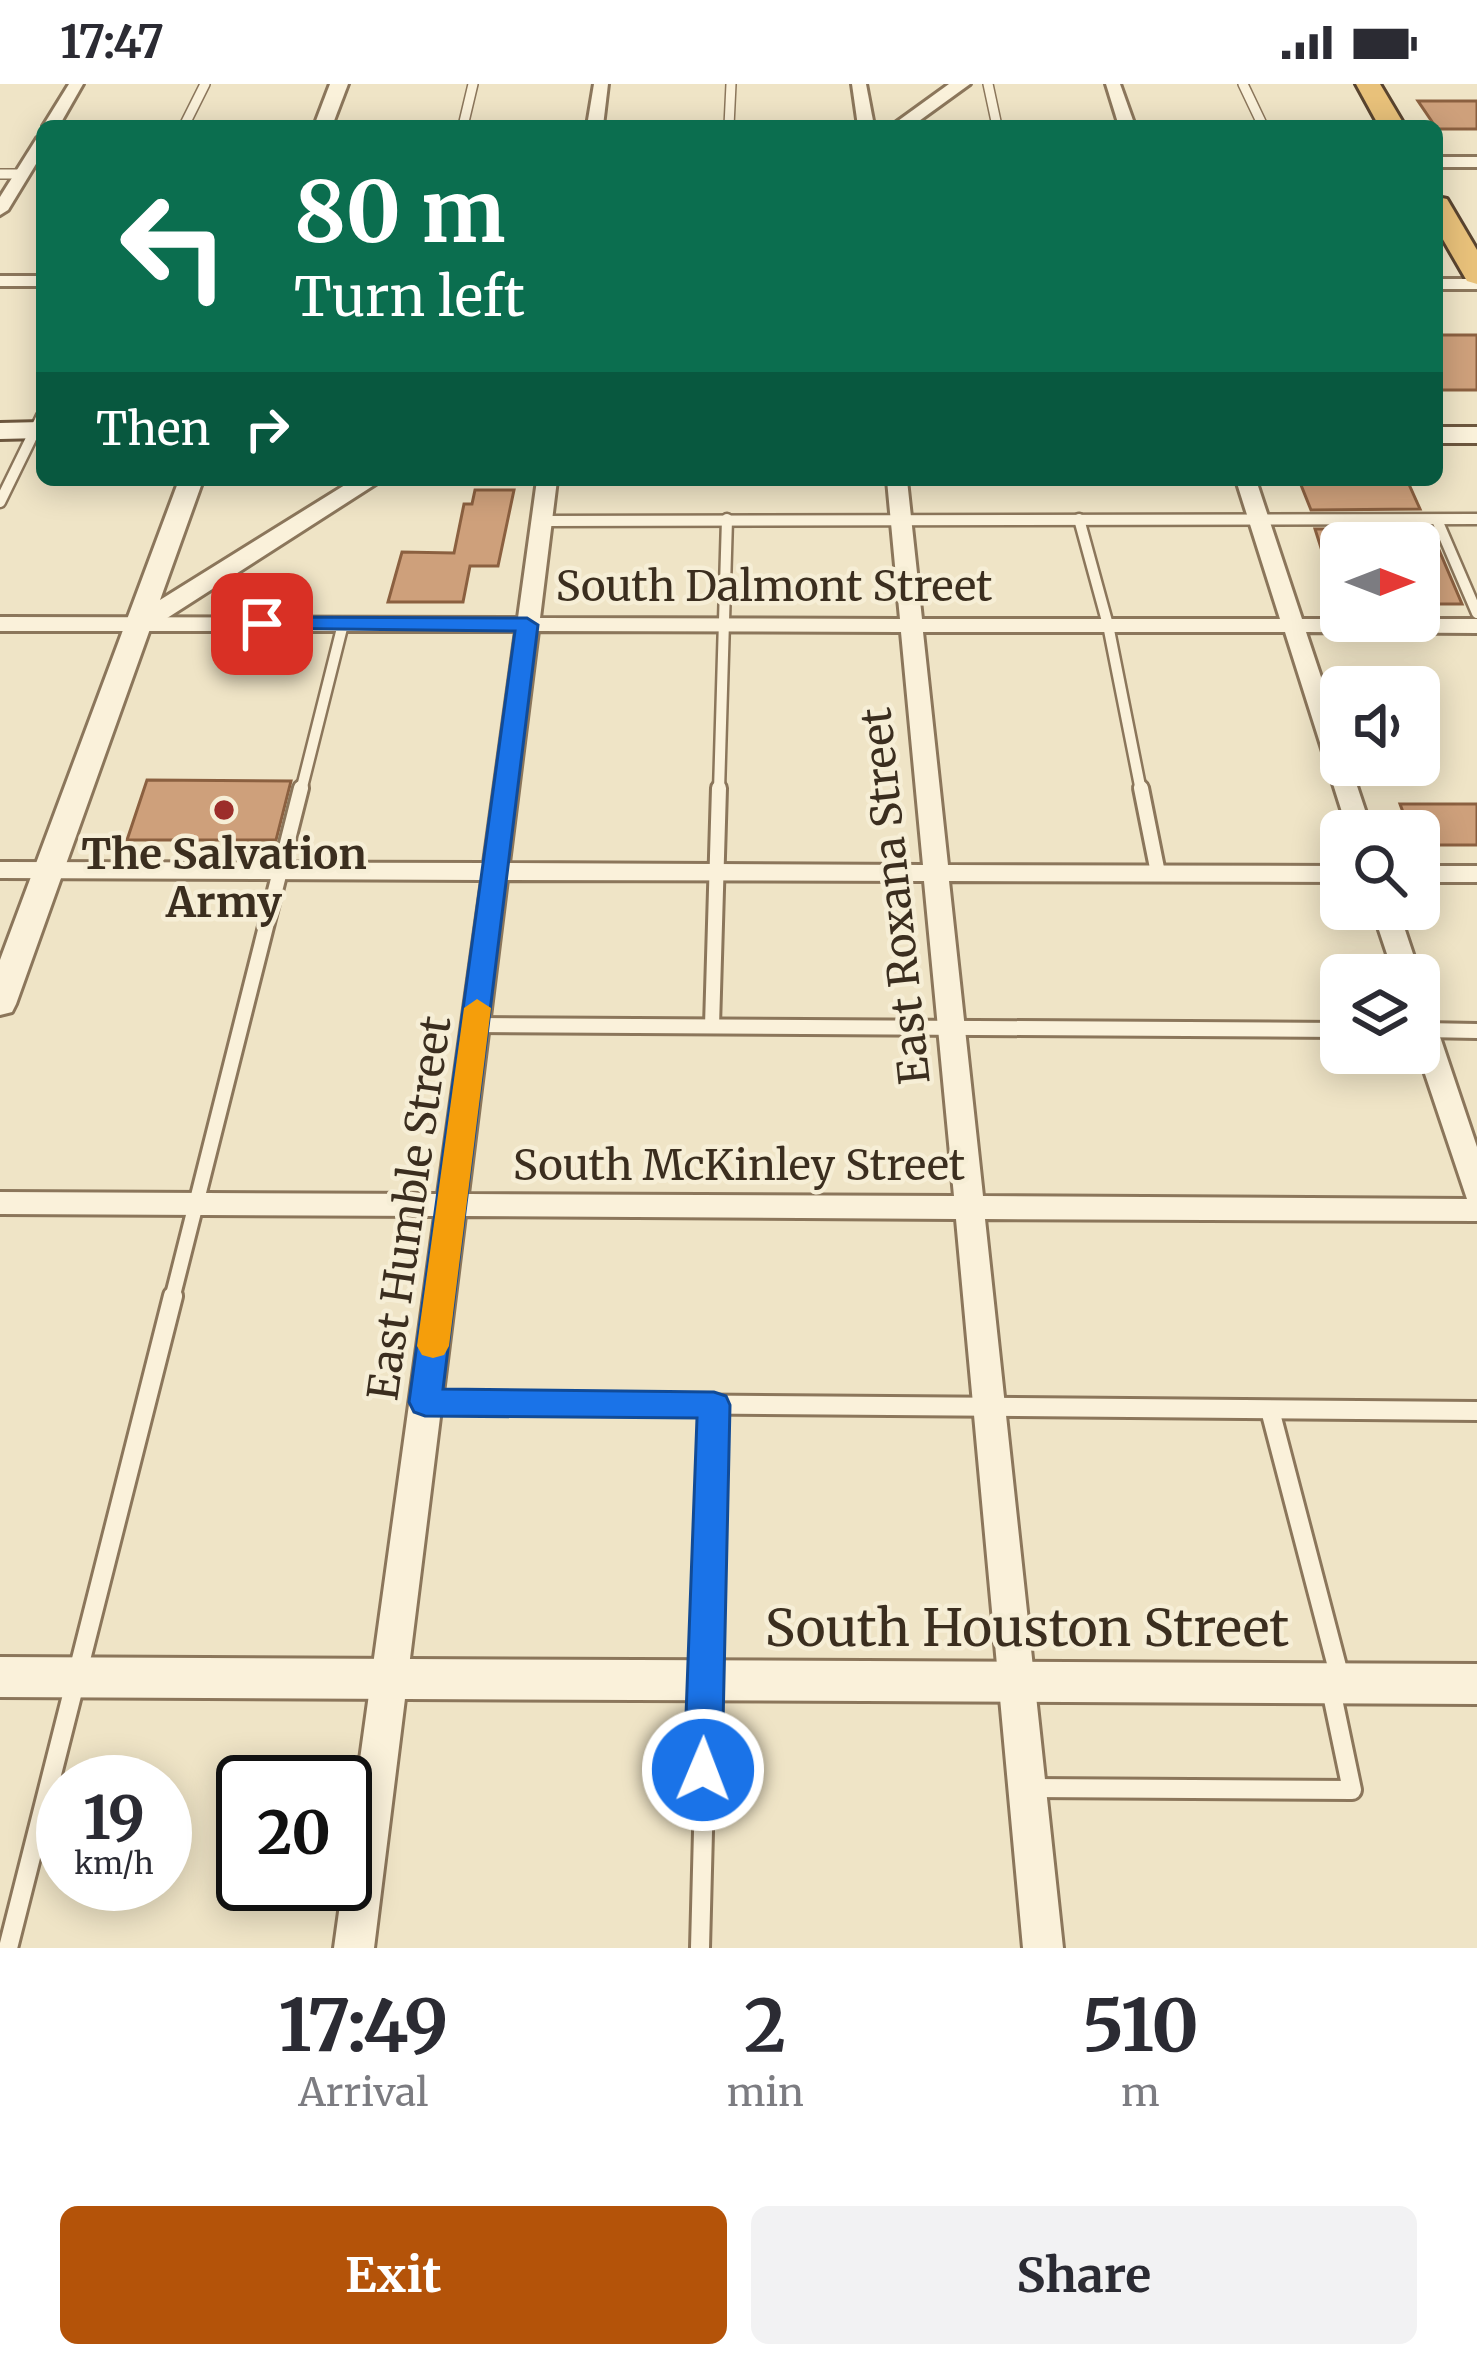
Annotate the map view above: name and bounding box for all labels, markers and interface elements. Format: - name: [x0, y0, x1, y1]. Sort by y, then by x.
- text: 17:47: [60, 14, 164, 70]
- text: 80 m: [294, 159, 506, 265]
- icon: left: [96, 168, 252, 324]
- text: Turn left: [294, 263, 525, 331]
- icon: right: [234, 396, 300, 462]
- text: Then: [96, 401, 210, 457]
- north arrow: [1320, 522, 1440, 642]
- map controls: [1320, 522, 1440, 1074]
- street label: South Dalmont Street: [556, 560, 992, 612]
- pin: [211, 573, 313, 675]
- icon: arrive: [229, 591, 295, 657]
- button: sound: [1320, 666, 1440, 786]
- street label: East Roxana Street: [849, 705, 941, 1087]
- marker: The Salvation Army: [211, 797, 237, 823]
- button: search: [1320, 810, 1440, 930]
- place label: The Salvation Army: [81, 828, 367, 928]
- button: layers: [1320, 954, 1440, 1074]
- street label: East Humble Street: [356, 1012, 462, 1404]
- street label: South McKinley Street: [513, 1139, 965, 1191]
- street label: South Houston Street: [765, 1596, 1289, 1660]
- position arrow: [640, 1707, 766, 1833]
- speed limit sign: 20: [216, 1755, 372, 1911]
- text: 19: [83, 1780, 145, 1855]
- text: km/h: [74, 1844, 154, 1882]
- text: 17:49: [278, 1980, 449, 2071]
- text: 2: [744, 1980, 786, 2071]
- text: 510: [1082, 1980, 1199, 2071]
- text: Arrival: [298, 2068, 428, 2117]
- text: min: [727, 2068, 804, 2117]
- text: m: [1121, 2068, 1160, 2117]
- button: Exit: [60, 2206, 727, 2344]
- button: Share: [751, 2206, 1417, 2344]

